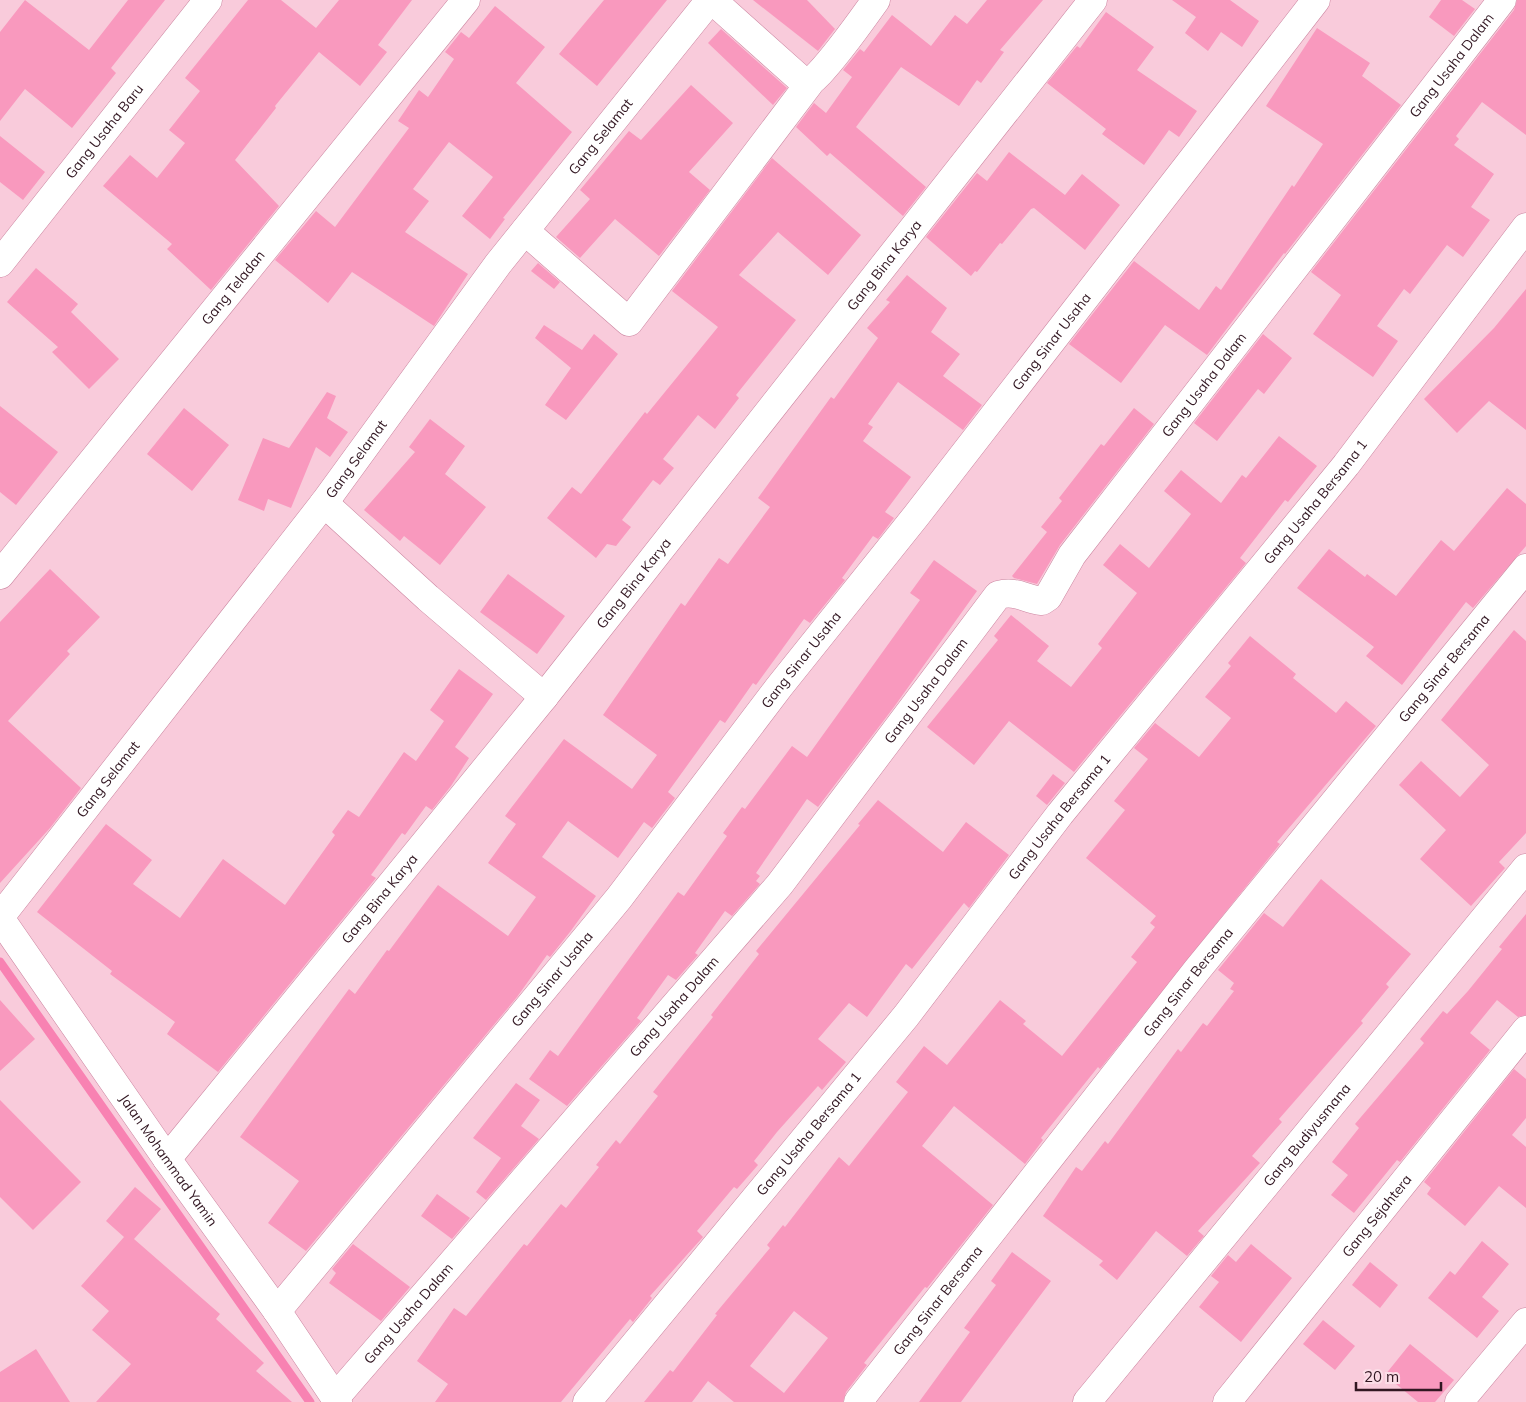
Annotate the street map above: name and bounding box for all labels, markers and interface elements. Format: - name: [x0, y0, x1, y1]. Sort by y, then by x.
- street label: Gang Usaha Dalam: [1405, 9, 1498, 121]
- street label: Gang Usaha Baru: [61, 80, 147, 182]
- street label: Gang Selamat: [564, 95, 637, 178]
- street label: Gang Bina Karya: [843, 216, 925, 314]
- street label: Gang Teladan: [197, 247, 269, 328]
- street label: Gang Sinar Usaha: [1008, 289, 1095, 394]
- street label: Gang Usaha Dalam: [1158, 329, 1250, 441]
- street label: Gang Selamat: [321, 416, 391, 502]
- street label: Gang Usaha Bersama 1: [1259, 436, 1371, 568]
- street label: Gang Bina Karya: [592, 534, 675, 632]
- street label: Gang Sinar Usaha: [757, 608, 845, 712]
- street label: Gang Sinar Bersama: [1394, 610, 1494, 726]
- street label: Gang Usaha Dalam: [880, 634, 971, 747]
- street label: Gang Selamat: [72, 737, 144, 821]
- street label: Gang Usaha Bersama 1: [1004, 750, 1114, 883]
- street label: Gang Bina Karya: [337, 850, 421, 947]
- street label: Gang Sinar Bersama: [1139, 924, 1237, 1040]
- street label: Gang Sinar Usaha: [507, 928, 597, 1030]
- street label: Gang Usaha Dalam: [625, 952, 723, 1061]
- street label: Gang Usaha Bersama 1: [752, 1068, 865, 1199]
- street label: Gang Budiyusmana: [1259, 1080, 1354, 1190]
- street label: Jalan Mohammad Yamin: [116, 1090, 222, 1230]
- street label: Gang Sejahtera: [1338, 1171, 1415, 1261]
- street label: Gang Sinar Bersama: [889, 1242, 986, 1359]
- street label: Gang Usaha Dalam: [360, 1259, 457, 1368]
- scale bar: [1356, 1360, 1441, 1392]
- text: 20 m: [1364, 1367, 1399, 1386]

